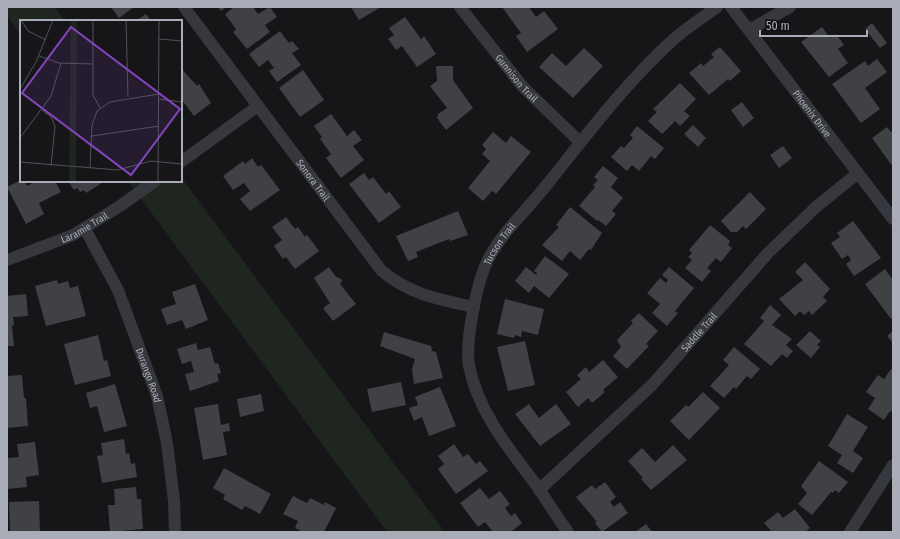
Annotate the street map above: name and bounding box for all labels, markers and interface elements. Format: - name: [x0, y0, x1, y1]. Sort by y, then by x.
- scale bar: [760, 12, 867, 38]
- text: 50 m: [766, 19, 790, 33]
- inset map: [20, 20, 182, 182]
- street label: Gunnison Trail: [493, 52, 540, 105]
- street label: Phoenix Drive: [790, 88, 833, 140]
- street label: Sonora Trail: [293, 157, 332, 204]
- street label: Laramie Trail: [59, 210, 111, 246]
- street label: Tucson Trail: [481, 220, 519, 267]
- street label: Saddle Trail: [679, 310, 720, 355]
- street label: Durango Road: [133, 346, 163, 404]

